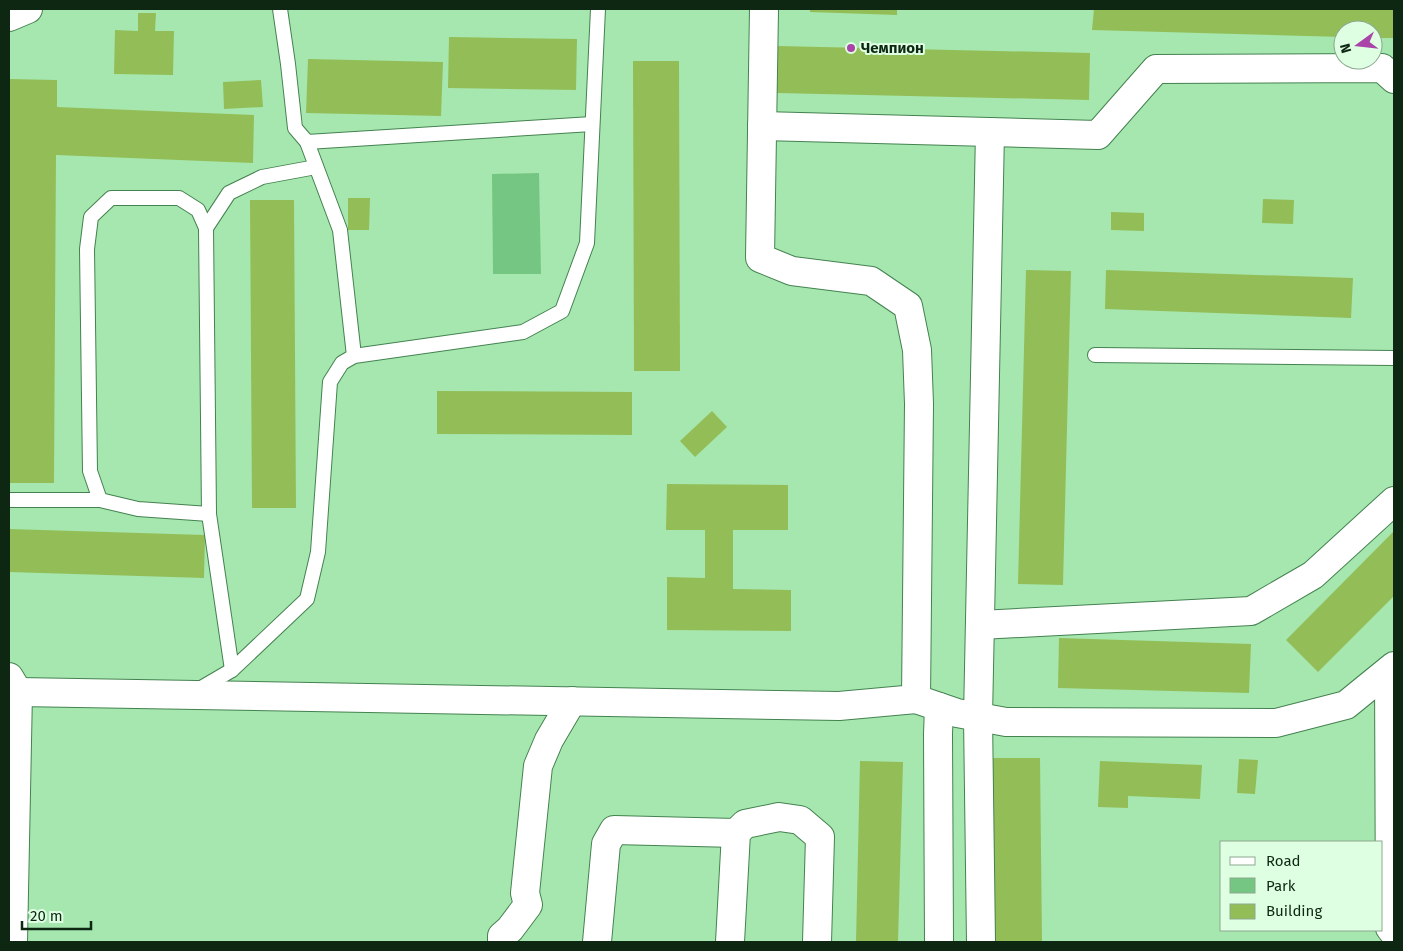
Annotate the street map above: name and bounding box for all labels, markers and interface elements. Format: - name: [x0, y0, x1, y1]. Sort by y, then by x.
- north arrow: [1333, 20, 1383, 70]
- place label: Чемпион: [861, 39, 924, 57]
- marker: Чемпион: [845, 42, 857, 54]
- text: N: [1337, 42, 1355, 55]
- legend: [1220, 841, 1383, 931]
- text: Road: [1266, 852, 1301, 870]
- text: Park: [1266, 877, 1296, 895]
- scale bar: [22, 898, 91, 930]
- text: Building: [1266, 902, 1322, 920]
- text: 20 m: [30, 907, 63, 925]

